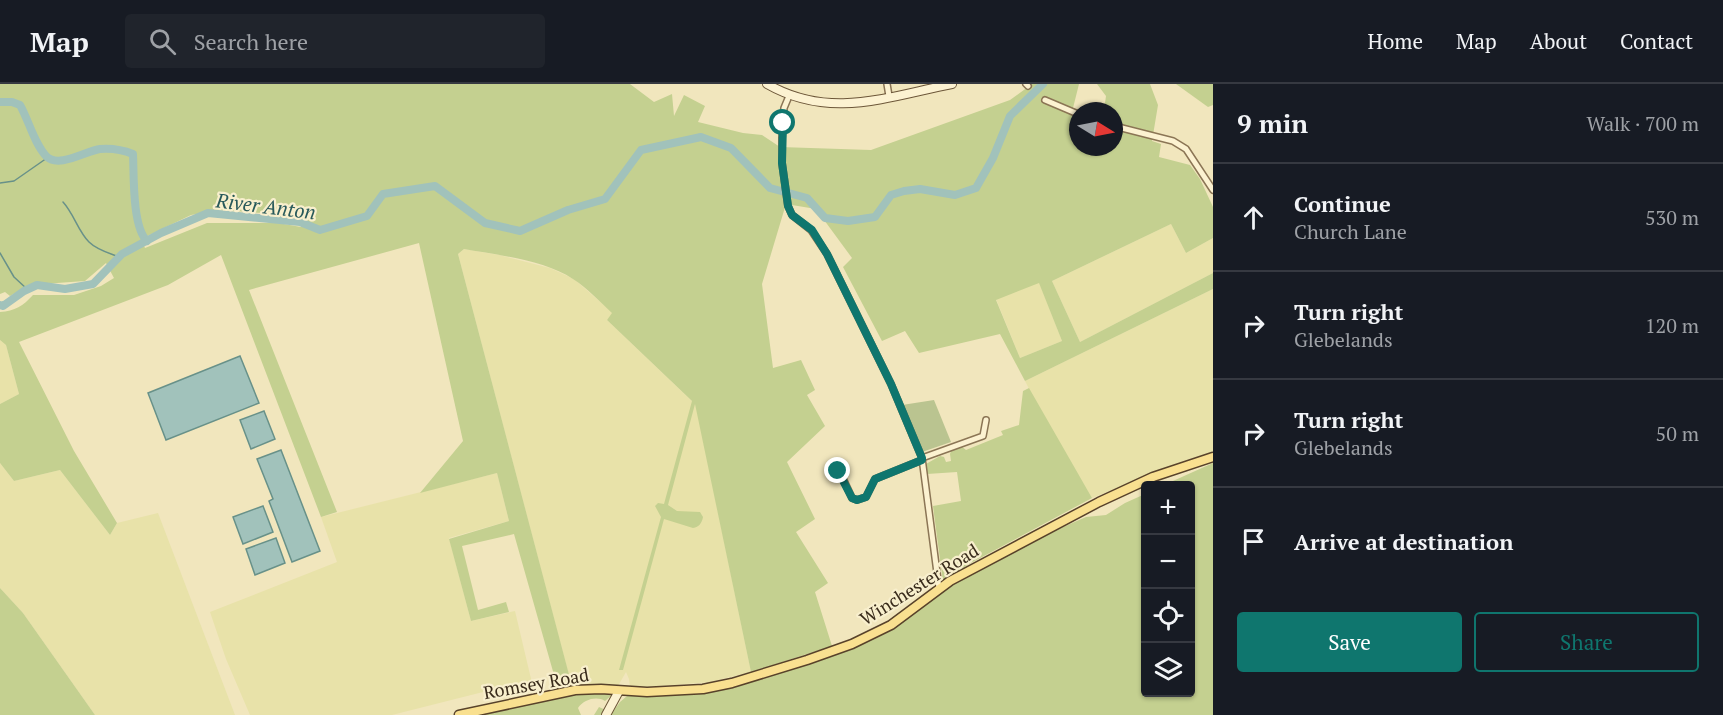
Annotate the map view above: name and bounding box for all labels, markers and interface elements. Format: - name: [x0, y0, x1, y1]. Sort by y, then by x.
- search box: [125, 14, 545, 68]
- text: Map: [30, 23, 89, 60]
- icon: search: [146, 25, 179, 58]
- text: Search here: [194, 27, 308, 56]
- text: Home: [1367, 27, 1423, 55]
- text: Map: [1456, 27, 1497, 55]
- text: About: [1530, 27, 1587, 55]
- text: Contact: [1620, 27, 1693, 55]
- north arrow: [1069, 102, 1123, 156]
- text: 9 min: [1237, 106, 1308, 140]
- route start: [769, 109, 795, 135]
- text: Walk · 700 m: [1587, 110, 1699, 137]
- water label: River Anton: [214, 186, 317, 226]
- text: Continue: [1294, 189, 1391, 218]
- icon: ahead: [1237, 201, 1270, 234]
- text: 530 m: [1645, 204, 1699, 231]
- text: Church Lane: [1294, 218, 1407, 245]
- text: Turn right: [1294, 297, 1403, 326]
- icon: right: [1237, 309, 1270, 342]
- text: 120 m: [1645, 312, 1699, 339]
- text: Glebelands: [1294, 326, 1393, 353]
- text: Turn right: [1294, 405, 1403, 434]
- icon: right: [1237, 417, 1270, 450]
- text: 50 m: [1656, 420, 1699, 447]
- text: Glebelands: [1294, 434, 1393, 461]
- route end: [824, 457, 850, 483]
- map controls: [1141, 481, 1195, 697]
- button: +: [1141, 481, 1195, 535]
- icon: arrive: [1237, 525, 1270, 558]
- text: Arrive at destination: [1294, 527, 1513, 556]
- button: −: [1141, 535, 1195, 589]
- street label: Winchester Road: [855, 538, 983, 630]
- button: locate: [1141, 589, 1195, 643]
- button: Save: [1237, 612, 1462, 672]
- button: Share: [1474, 612, 1699, 672]
- button: layers: [1141, 643, 1195, 697]
- street label: Romsey Road: [481, 662, 591, 704]

